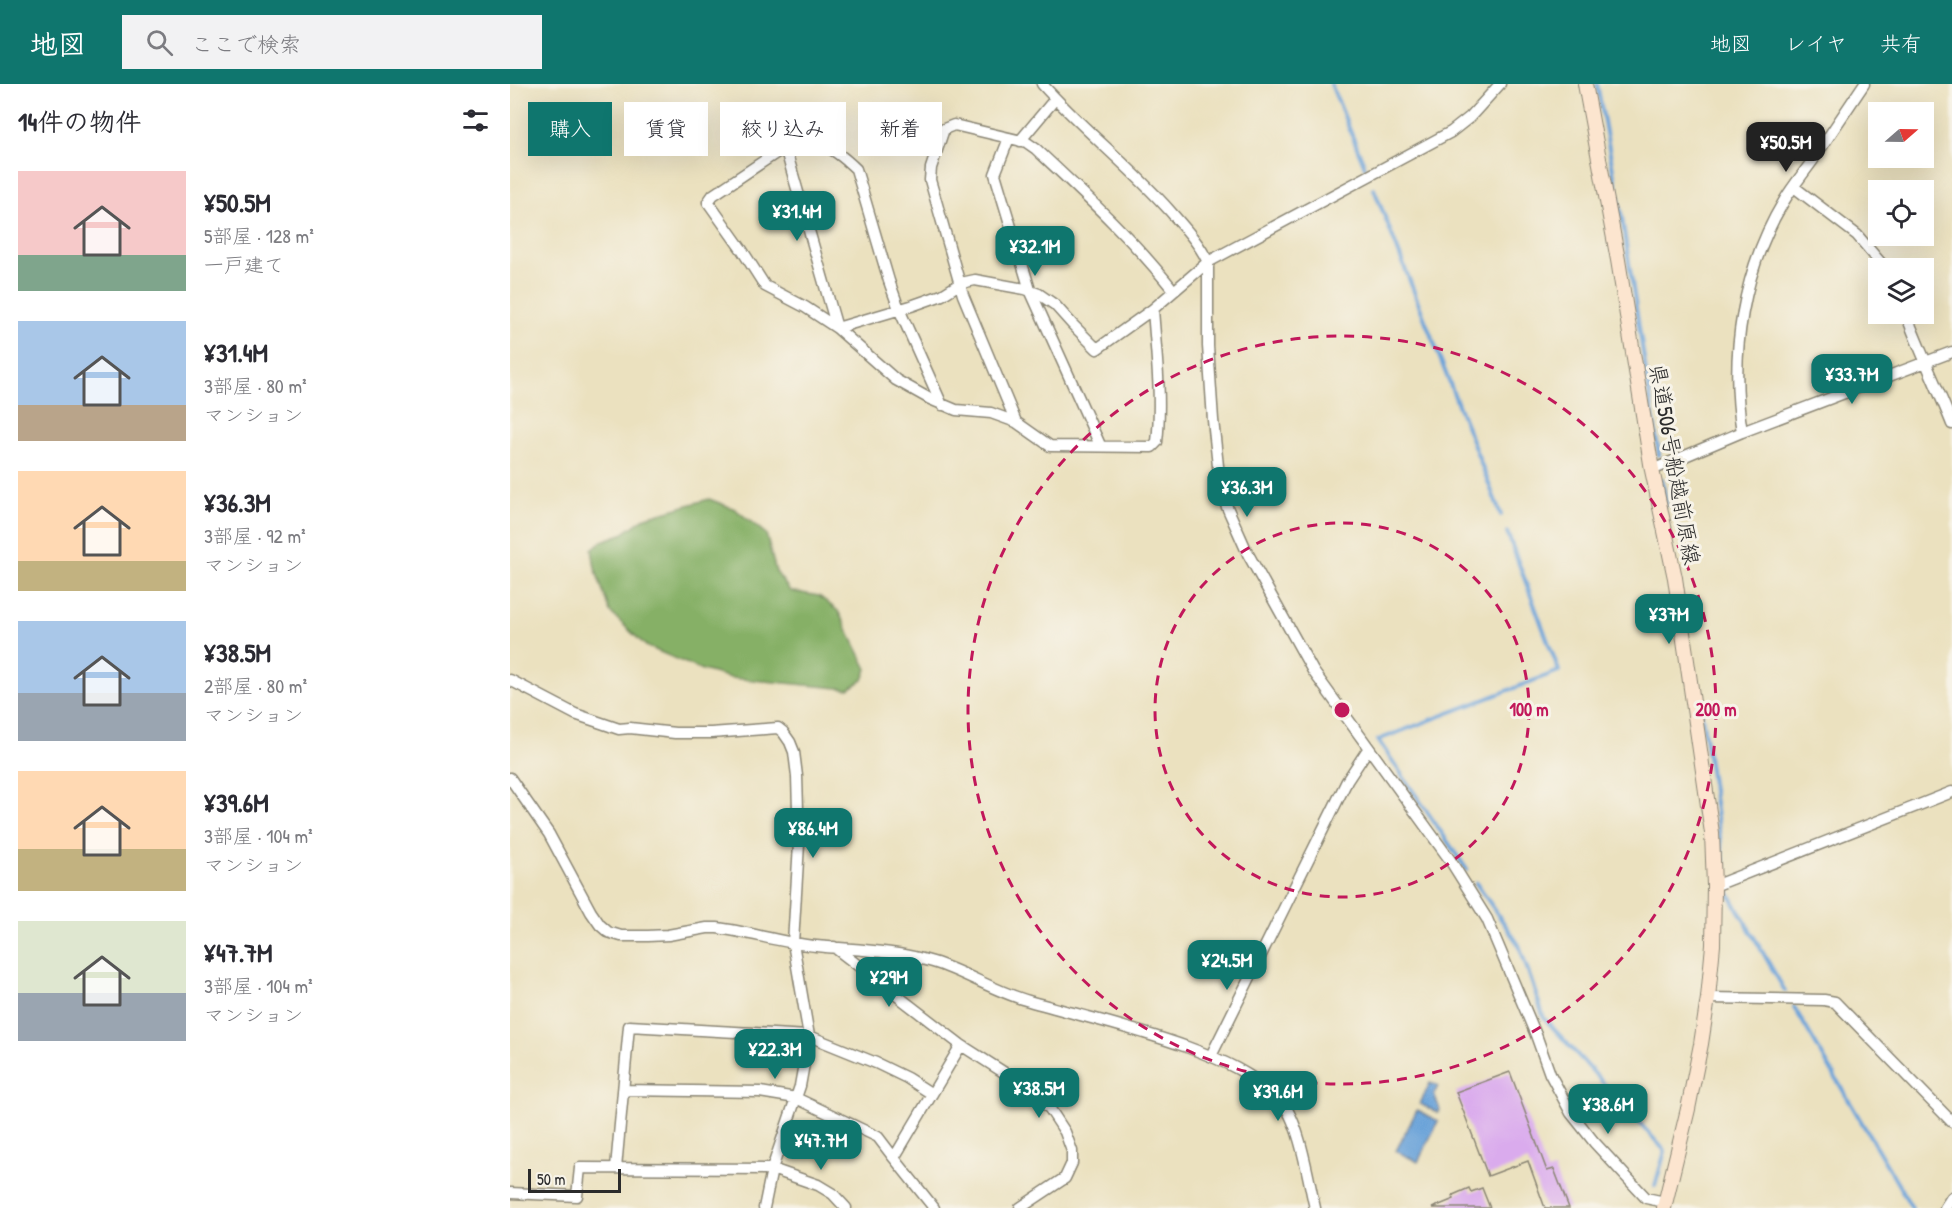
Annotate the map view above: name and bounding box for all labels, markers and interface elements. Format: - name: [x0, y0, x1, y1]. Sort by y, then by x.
- search box: [122, 15, 542, 69]
- text: 地図: [30, 25, 86, 63]
- icon: search: [143, 26, 176, 59]
- text: ここで検索: [191, 29, 301, 59]
- text: 地図: [1710, 29, 1752, 58]
- text: レイヤ: [1785, 29, 1847, 58]
- text: 共有: [1880, 29, 1922, 58]
- chip: 購入: [528, 102, 612, 156]
- chip: 賃貸: [624, 102, 708, 156]
- chip: 絞り込み: [720, 102, 846, 156]
- chip: 新着: [858, 102, 942, 156]
- north arrow: [1868, 102, 1934, 168]
- map controls: [1868, 102, 1934, 324]
- text: 14件の物件: [18, 104, 141, 139]
- icon: filters: [459, 104, 492, 137]
- pin: ¥50.5M: [1737, 122, 1835, 173]
- text: ¥50.5M: [1760, 128, 1812, 155]
- button: locate: [1868, 180, 1934, 246]
- text: ¥50.5M: [204, 185, 271, 220]
- pin: ¥31.4M: [748, 191, 846, 242]
- icon: home: [66, 195, 138, 267]
- text: ¥31.4M: [772, 197, 822, 224]
- text: 5部屋 · 128 m²: [204, 222, 314, 249]
- pin: ¥32.1M: [986, 226, 1084, 277]
- text: ¥32.1M: [1009, 232, 1061, 259]
- text: 一戸建て: [204, 251, 284, 278]
- button: layers: [1868, 258, 1934, 324]
- text: ¥31.4M: [204, 335, 268, 370]
- icon: home: [66, 345, 138, 417]
- pin: ¥33.7M: [1803, 354, 1901, 405]
- text: ¥33.7M: [1825, 360, 1879, 387]
- street label: 県道506号船越前原線: [1643, 361, 1707, 567]
- text: 3部屋 · 80 m²: [204, 372, 307, 399]
- text: マンション: [204, 401, 303, 428]
- pin: ¥36.3M: [1198, 467, 1296, 518]
- text: ¥36.3M: [1221, 473, 1273, 500]
- text: ¥36.3M: [204, 485, 271, 520]
- icon: home: [66, 495, 138, 567]
- text: 3部屋 · 92 m²: [204, 522, 306, 549]
- text: マンション: [204, 551, 303, 578]
- pin: ¥37M: [1633, 594, 1705, 645]
- text: ¥37M: [1649, 600, 1689, 627]
- text: ¥38.5M: [204, 635, 271, 670]
- icon: home: [66, 645, 138, 717]
- text: 2部屋 · 80 m²: [204, 672, 307, 699]
- text: 100 m: [1509, 697, 1549, 722]
- text: 200 m: [1696, 697, 1736, 722]
- centre of rings: [1332, 700, 1352, 720]
- text: マンション: [204, 701, 303, 728]
- text: ¥39.6M: [204, 785, 269, 820]
- icon: home: [66, 795, 138, 867]
- pin: ¥86.4M: [764, 808, 862, 859]
- text: ¥86.4M: [788, 814, 838, 841]
- text: 3部屋 · 104 m²: [204, 822, 313, 849]
- text: マンション: [204, 851, 303, 878]
- text: ¥47.7M: [204, 935, 273, 970]
- pin: ¥24.5M: [1178, 940, 1276, 991]
- icon: home: [66, 945, 138, 1017]
- text: ¥24.5M: [1202, 946, 1252, 973]
- pin: ¥29M: [853, 957, 925, 1008]
- text: ¥29M: [870, 963, 908, 990]
- text: 3部屋 · 104 m²: [204, 972, 313, 999]
- text: マンション: [204, 1001, 303, 1028]
- pin: ¥22.3M: [726, 1029, 824, 1080]
- text: ¥22.3M: [748, 1035, 802, 1062]
- pin: ¥38.5M: [990, 1068, 1088, 1119]
- pin: ¥39.6M: [1229, 1071, 1327, 1122]
- text: ¥38.5M: [1013, 1074, 1065, 1101]
- text: ¥39.6M: [1253, 1077, 1303, 1104]
- pin: ¥38.6M: [1559, 1084, 1657, 1135]
- text: ¥38.6M: [1582, 1090, 1634, 1117]
- pin: ¥47.7M: [772, 1120, 870, 1171]
- text: ¥47.7M: [795, 1126, 847, 1153]
- scale bar: [528, 1166, 621, 1194]
- text: 50 m: [537, 1168, 566, 1190]

